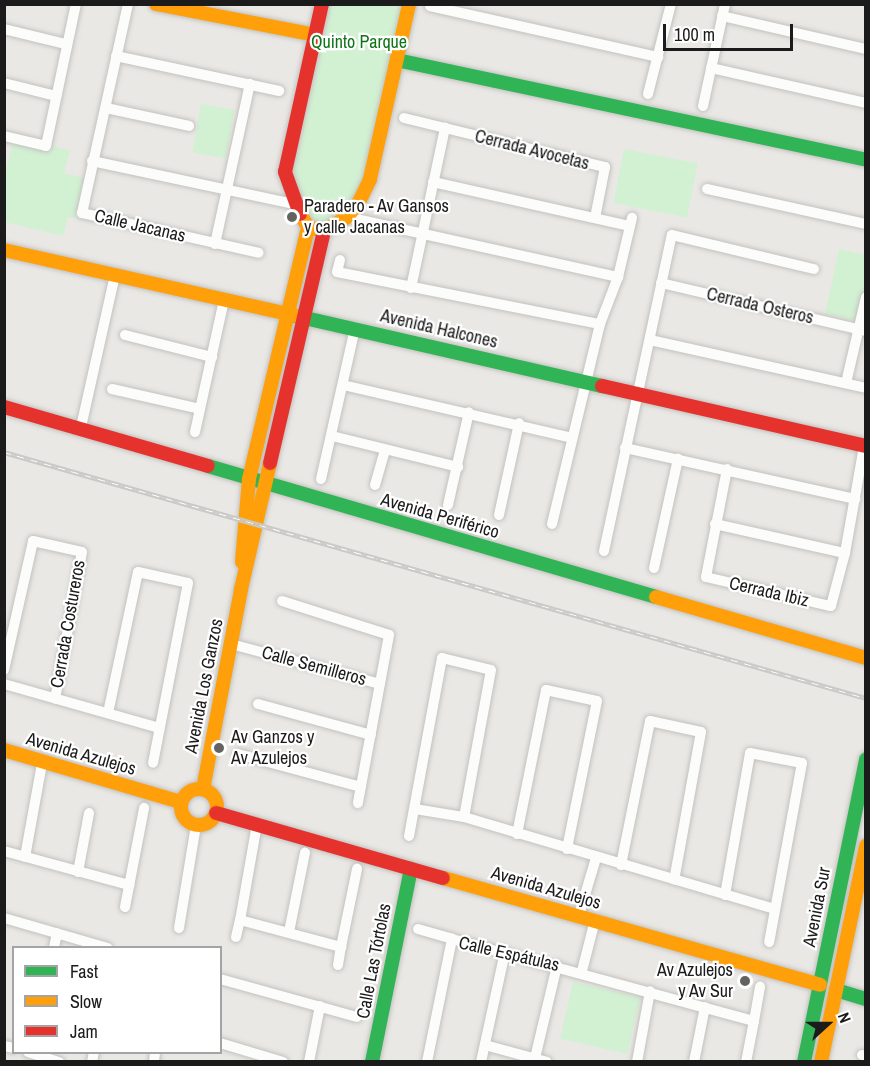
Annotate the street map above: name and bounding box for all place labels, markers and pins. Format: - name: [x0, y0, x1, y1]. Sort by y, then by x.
- place label: Paradero - Av Gansos y calle Jacanas: [304, 196, 450, 238]
- marker: Paradero - Av Gansos y calle Jacanas: [285, 210, 299, 224]
- place label: Av Ganzos y Av Azulejos: [231, 727, 314, 770]
- marker: Av Ganzos y Av Azulejos: [212, 741, 226, 755]
- place label: Av Azulejos y Av Sur: [656, 960, 733, 1002]
- marker: Av Azulejos y Av Sur: [738, 974, 752, 988]

